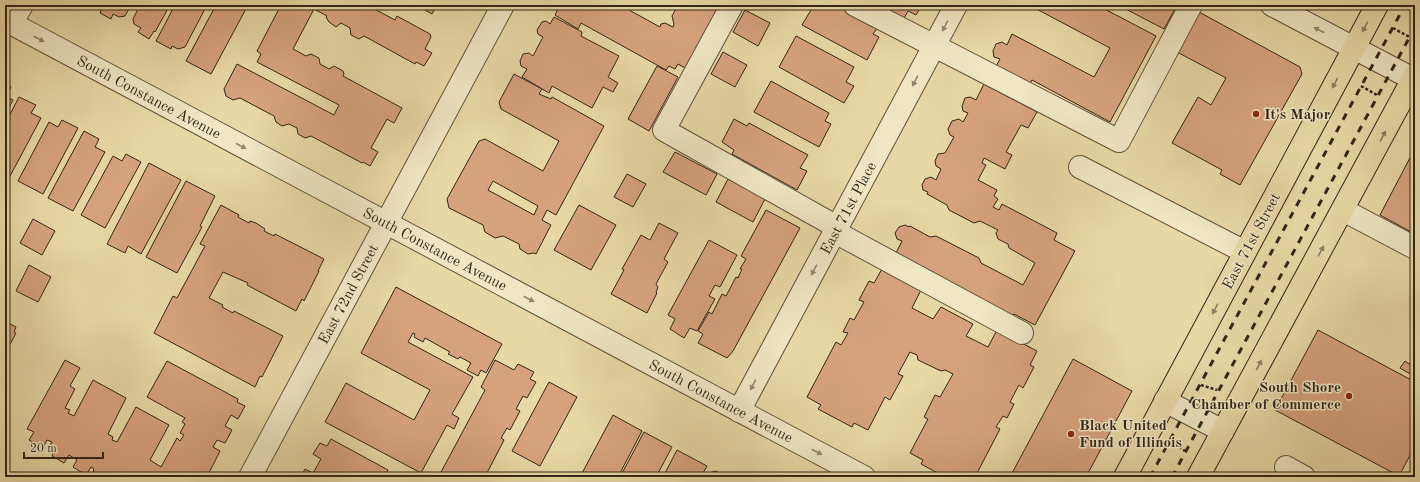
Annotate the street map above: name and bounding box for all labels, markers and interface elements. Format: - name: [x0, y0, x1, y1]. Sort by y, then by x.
- one-way arrow: [942, 20, 948, 32]
- one-way arrow: [1362, 21, 1368, 32]
- one-way arrow: [1313, 26, 1325, 33]
- one-way arrow: [34, 35, 45, 42]
- street label: South Constance Avenue: [74, 54, 223, 143]
- one-way arrow: [912, 75, 919, 87]
- one-way arrow: [1332, 77, 1339, 89]
- place label: It's Major: [1264, 108, 1331, 123]
- marker: It's Major: [1251, 109, 1261, 119]
- one-way arrow: [1379, 130, 1386, 142]
- one-way arrow: [235, 142, 247, 149]
- street label: East 71st Place: [819, 160, 880, 257]
- street label: East 71st Street: [1221, 191, 1284, 292]
- street label: South Constance Avenue: [360, 206, 509, 295]
- street label: East 72nd Street: [317, 242, 382, 347]
- one-way arrow: [1317, 245, 1324, 256]
- one-way arrow: [811, 264, 818, 276]
- one-way arrow: [523, 295, 535, 302]
- one-way arrow: [1211, 303, 1218, 314]
- street label: South Constance Avenue: [646, 358, 795, 447]
- one-way arrow: [1256, 359, 1262, 371]
- one-way arrow: [750, 379, 757, 390]
- place label: South Shore Chamber of Commerce: [1191, 381, 1341, 413]
- marker: South Shore Chamber of Commerce: [1344, 391, 1354, 401]
- place label: Black United Fund of Illinois: [1079, 419, 1182, 451]
- marker: Black United Fund of Illinois: [1066, 429, 1076, 439]
- scale bar: [24, 434, 103, 460]
- text: 20 m: [30, 443, 57, 455]
- one-way arrow: [811, 448, 822, 455]

